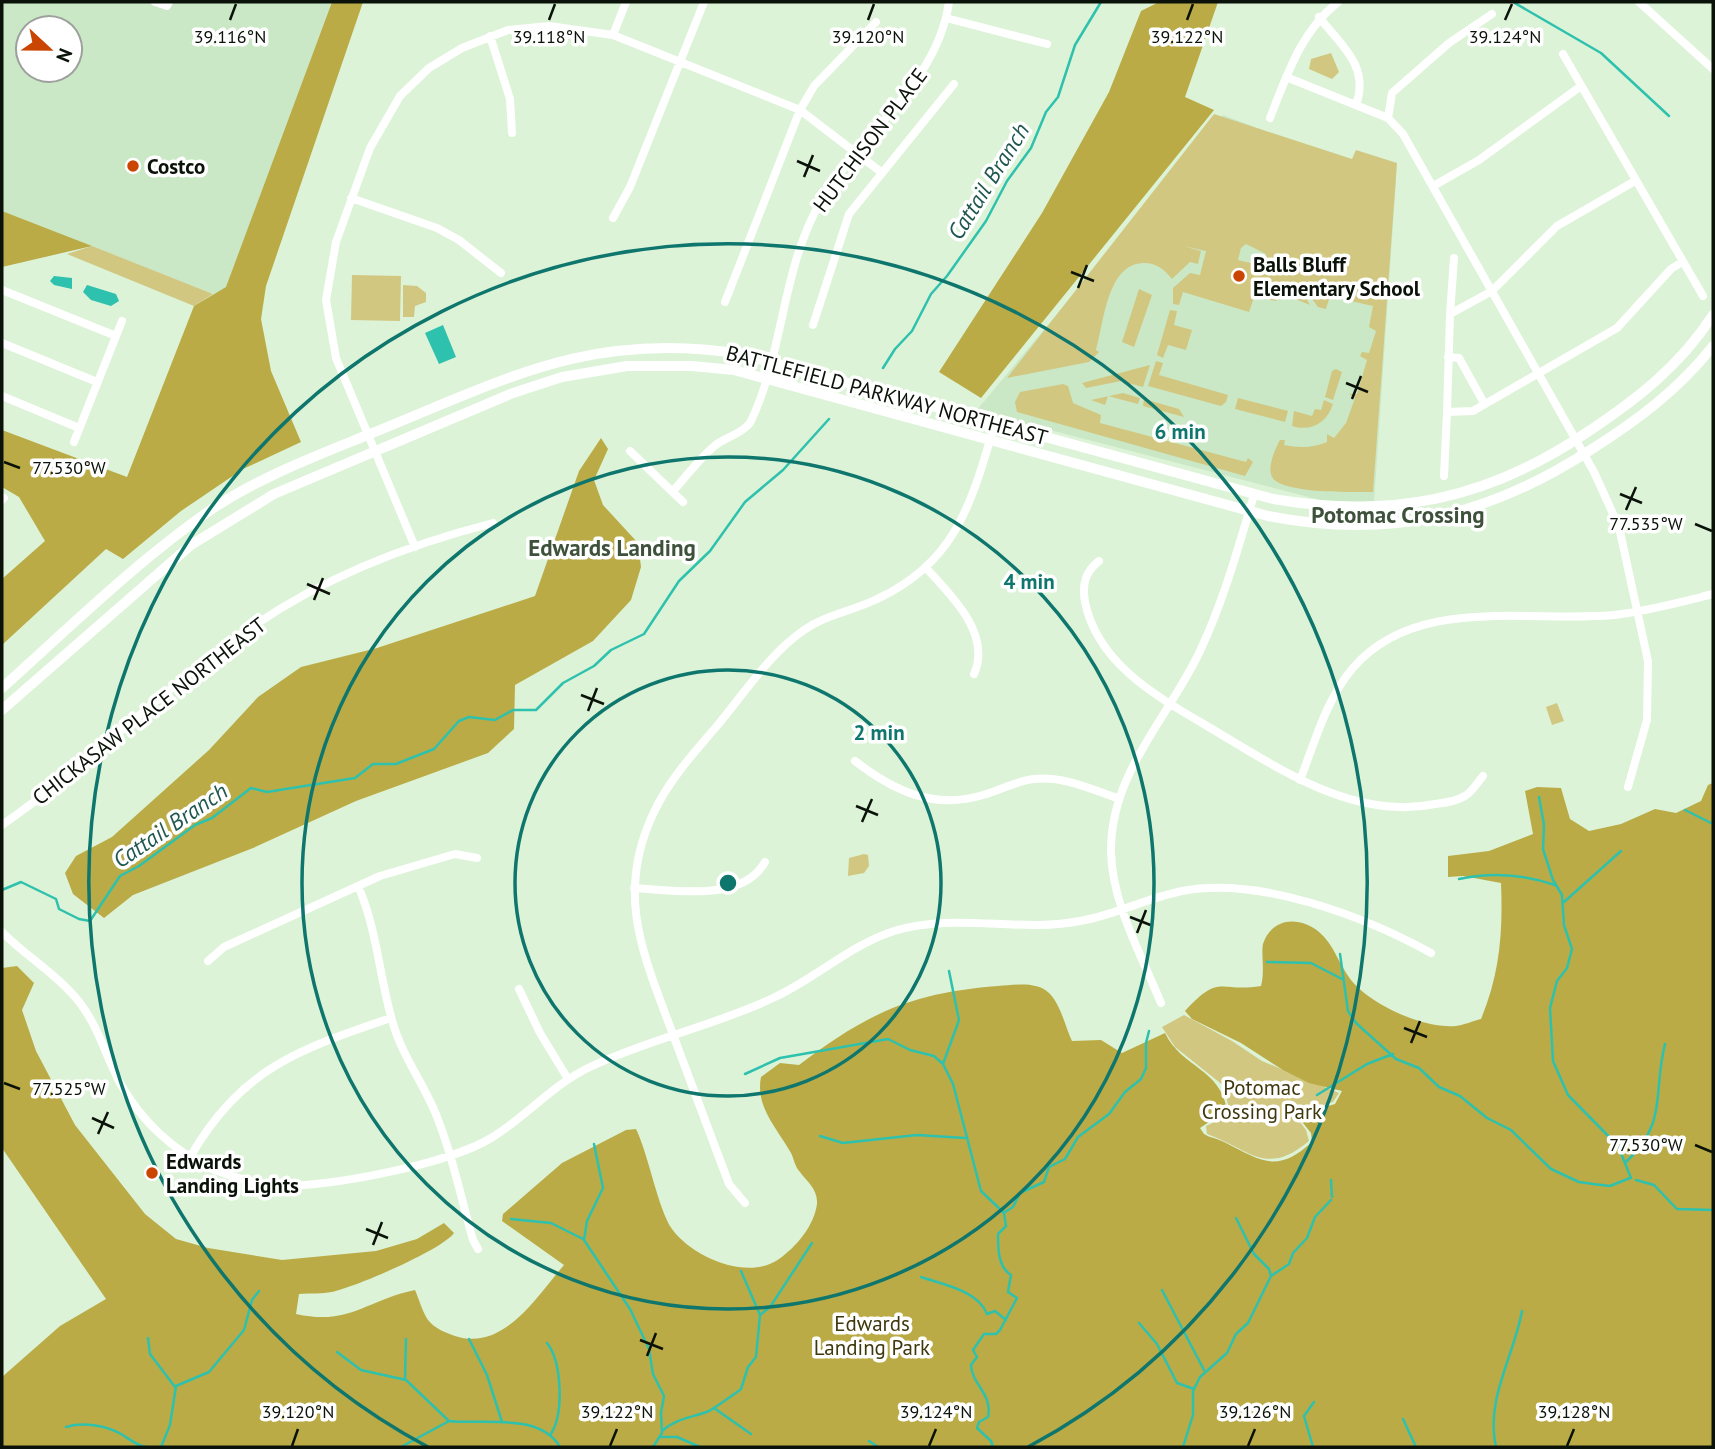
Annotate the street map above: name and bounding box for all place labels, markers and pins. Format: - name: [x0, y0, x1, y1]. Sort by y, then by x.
- place label: Costco: [147, 153, 205, 180]
- marker: Costco: [125, 158, 141, 174]
- place label: Balls Bluff Elementary School: [1253, 251, 1421, 302]
- marker: Balls Bluff Elementary School: [1231, 268, 1247, 284]
- centre of rings: [716, 871, 740, 895]
- place label: Edwards Landing Lights: [166, 1148, 299, 1199]
- marker: Edwards Landing Lights: [144, 1165, 160, 1181]

